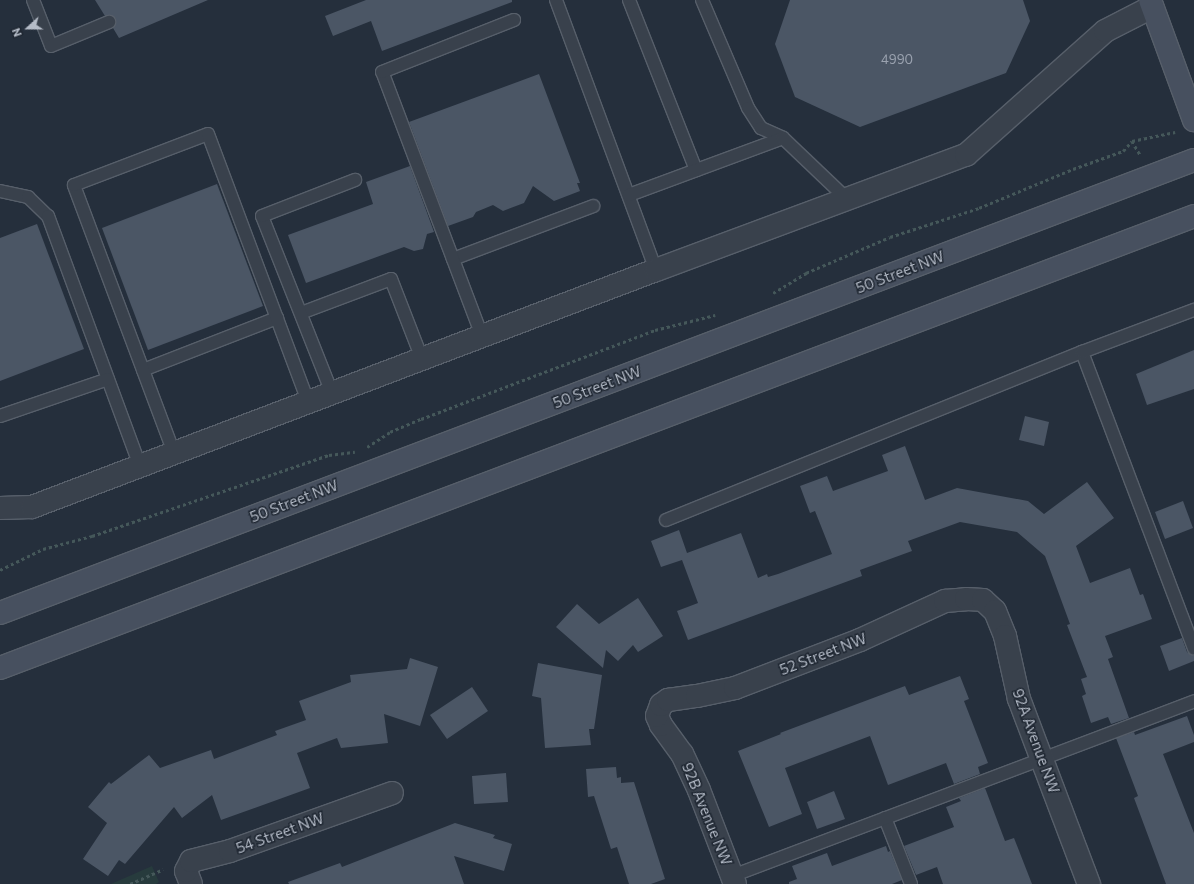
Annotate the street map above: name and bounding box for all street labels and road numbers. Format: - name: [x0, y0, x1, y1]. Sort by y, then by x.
- street label: 50 Street NW: [853, 247, 947, 297]
- street label: 50 Street NW: [550, 362, 644, 412]
- street label: 50 Street NW: [247, 476, 341, 526]
- street label: 52 Street NW: [777, 629, 869, 679]
- street label: 92A Avenue NW: [1009, 686, 1063, 796]
- street label: 92B Avenue NW: [678, 760, 736, 868]
- street label: 54 Street NW: [234, 809, 326, 857]

